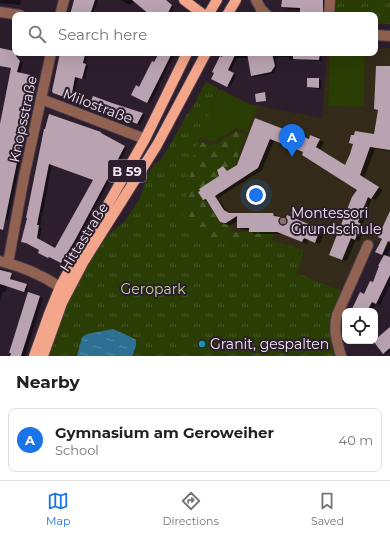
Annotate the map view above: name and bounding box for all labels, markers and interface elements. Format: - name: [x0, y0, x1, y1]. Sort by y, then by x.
- search box: [12, 12, 378, 56]
- icon: search: [26, 23, 48, 45]
- text: Search here: [58, 25, 147, 44]
- street label: Knopsstraße: [5, 74, 41, 164]
- street label: Milostraße: [61, 84, 135, 128]
- pin: A: [279, 124, 305, 157]
- road number: B 59: [108, 160, 146, 182]
- your location: [246, 185, 266, 205]
- street label: Hittastraße: [56, 199, 112, 275]
- place label: Montessori Grundschule: [291, 204, 382, 238]
- marker: Montessori Grundschule: [278, 216, 288, 226]
- park label: Geropark: [120, 280, 186, 298]
- map controls: [342, 308, 378, 344]
- button: locate: [342, 308, 378, 344]
- place label: Granit, gespalten: [210, 335, 329, 353]
- marker: Granit, gespalten: [197, 339, 207, 349]
- text: Nearby: [16, 372, 80, 392]
- text: Gymnasium am Geroweiher: [55, 423, 274, 442]
- text: A: [25, 432, 35, 448]
- text: 40 m: [339, 432, 373, 448]
- text: School: [55, 442, 99, 458]
- tab: Map: [46, 490, 70, 528]
- tab: Directions: [163, 490, 219, 528]
- tab: Saved: [311, 490, 344, 528]

